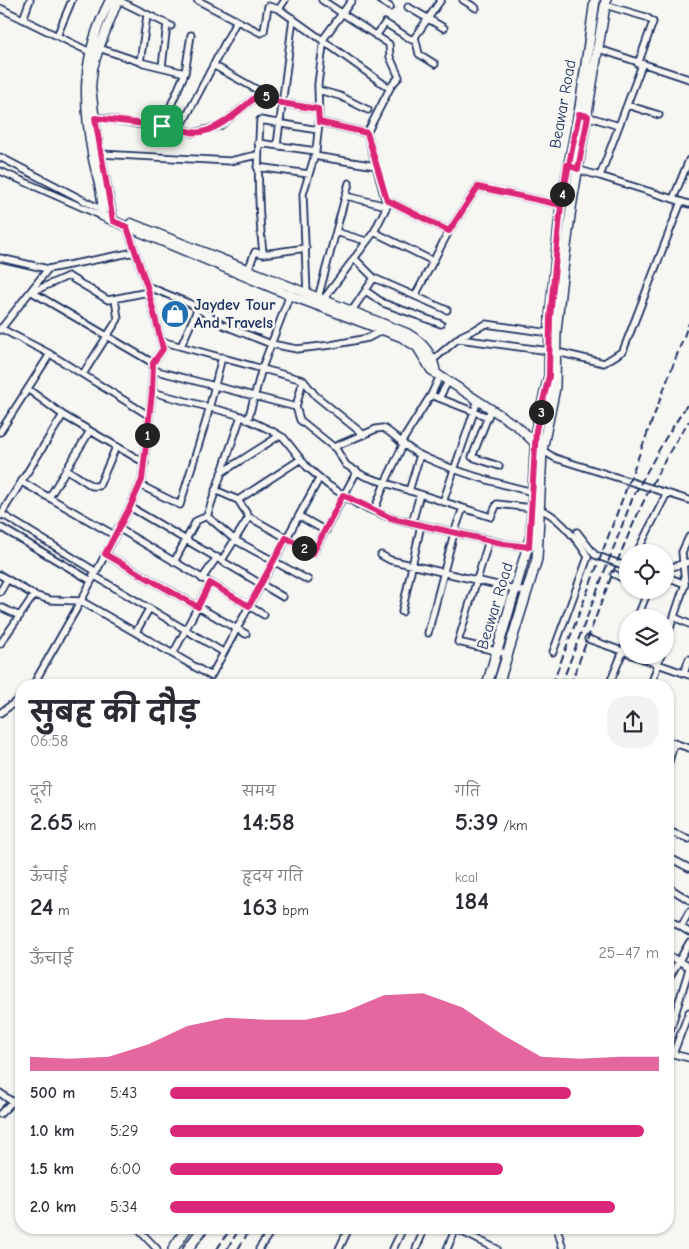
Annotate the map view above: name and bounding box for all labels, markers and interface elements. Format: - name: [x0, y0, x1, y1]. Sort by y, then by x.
- street label: Beawar Road: [546, 58, 580, 150]
- pin: 5: [254, 84, 278, 108]
- text: 5: [263, 88, 270, 105]
- pin: [141, 105, 183, 147]
- icon: arrive: [148, 112, 176, 140]
- pin: 4: [550, 182, 574, 206]
- text: 4: [559, 186, 566, 203]
- place label: Jaydev Tour And Travels: [194, 296, 276, 332]
- shop icon: Jaydev Tour And Travels: [160, 299, 190, 329]
- pin: 3: [528, 400, 554, 424]
- text: 3: [538, 404, 545, 421]
- pin: 1: [134, 422, 160, 448]
- text: 1: [145, 427, 150, 444]
- pin: 2: [292, 536, 316, 560]
- text: 2: [301, 540, 308, 557]
- map controls: [619, 544, 674, 664]
- button: locate: [619, 544, 674, 599]
- street label: Beawar Road: [473, 560, 517, 652]
- button: layers: [619, 609, 674, 664]
- button: share: [607, 696, 659, 748]
- text: सुबह की दौड़: [30, 697, 198, 729]
- text: 06:58: [30, 732, 68, 750]
- text: दूरी: [30, 783, 52, 800]
- text: समय: [242, 783, 276, 800]
- text: गति: [455, 783, 480, 800]
- text: 2.65: [30, 807, 73, 836]
- text: 14:58: [242, 807, 295, 836]
- text: 5:39: [455, 807, 499, 836]
- text: km: [73, 817, 96, 834]
- text: /km: [499, 817, 528, 834]
- text: ऊँचाई: [30, 868, 68, 885]
- text: हृदय गति: [242, 868, 303, 885]
- text: kcal: [455, 869, 478, 886]
- text: 184: [455, 886, 489, 915]
- text: 24: [30, 892, 53, 921]
- text: 163: [242, 892, 278, 921]
- text: m: [53, 902, 70, 919]
- text: bpm: [278, 902, 309, 919]
- text: 25–47 m: [598, 944, 659, 962]
- text: ऊँचाई: [30, 950, 73, 968]
- text: 500 m: [30, 1084, 75, 1102]
- text: 5:43: [110, 1084, 137, 1102]
- text: 1.0 km: [30, 1122, 75, 1140]
- text: 5:29: [110, 1122, 138, 1140]
- text: 1.5 km: [30, 1160, 74, 1178]
- text: 6:00: [110, 1160, 141, 1178]
- text: 2.0 km: [30, 1198, 76, 1216]
- text: 5:34: [110, 1198, 137, 1216]

